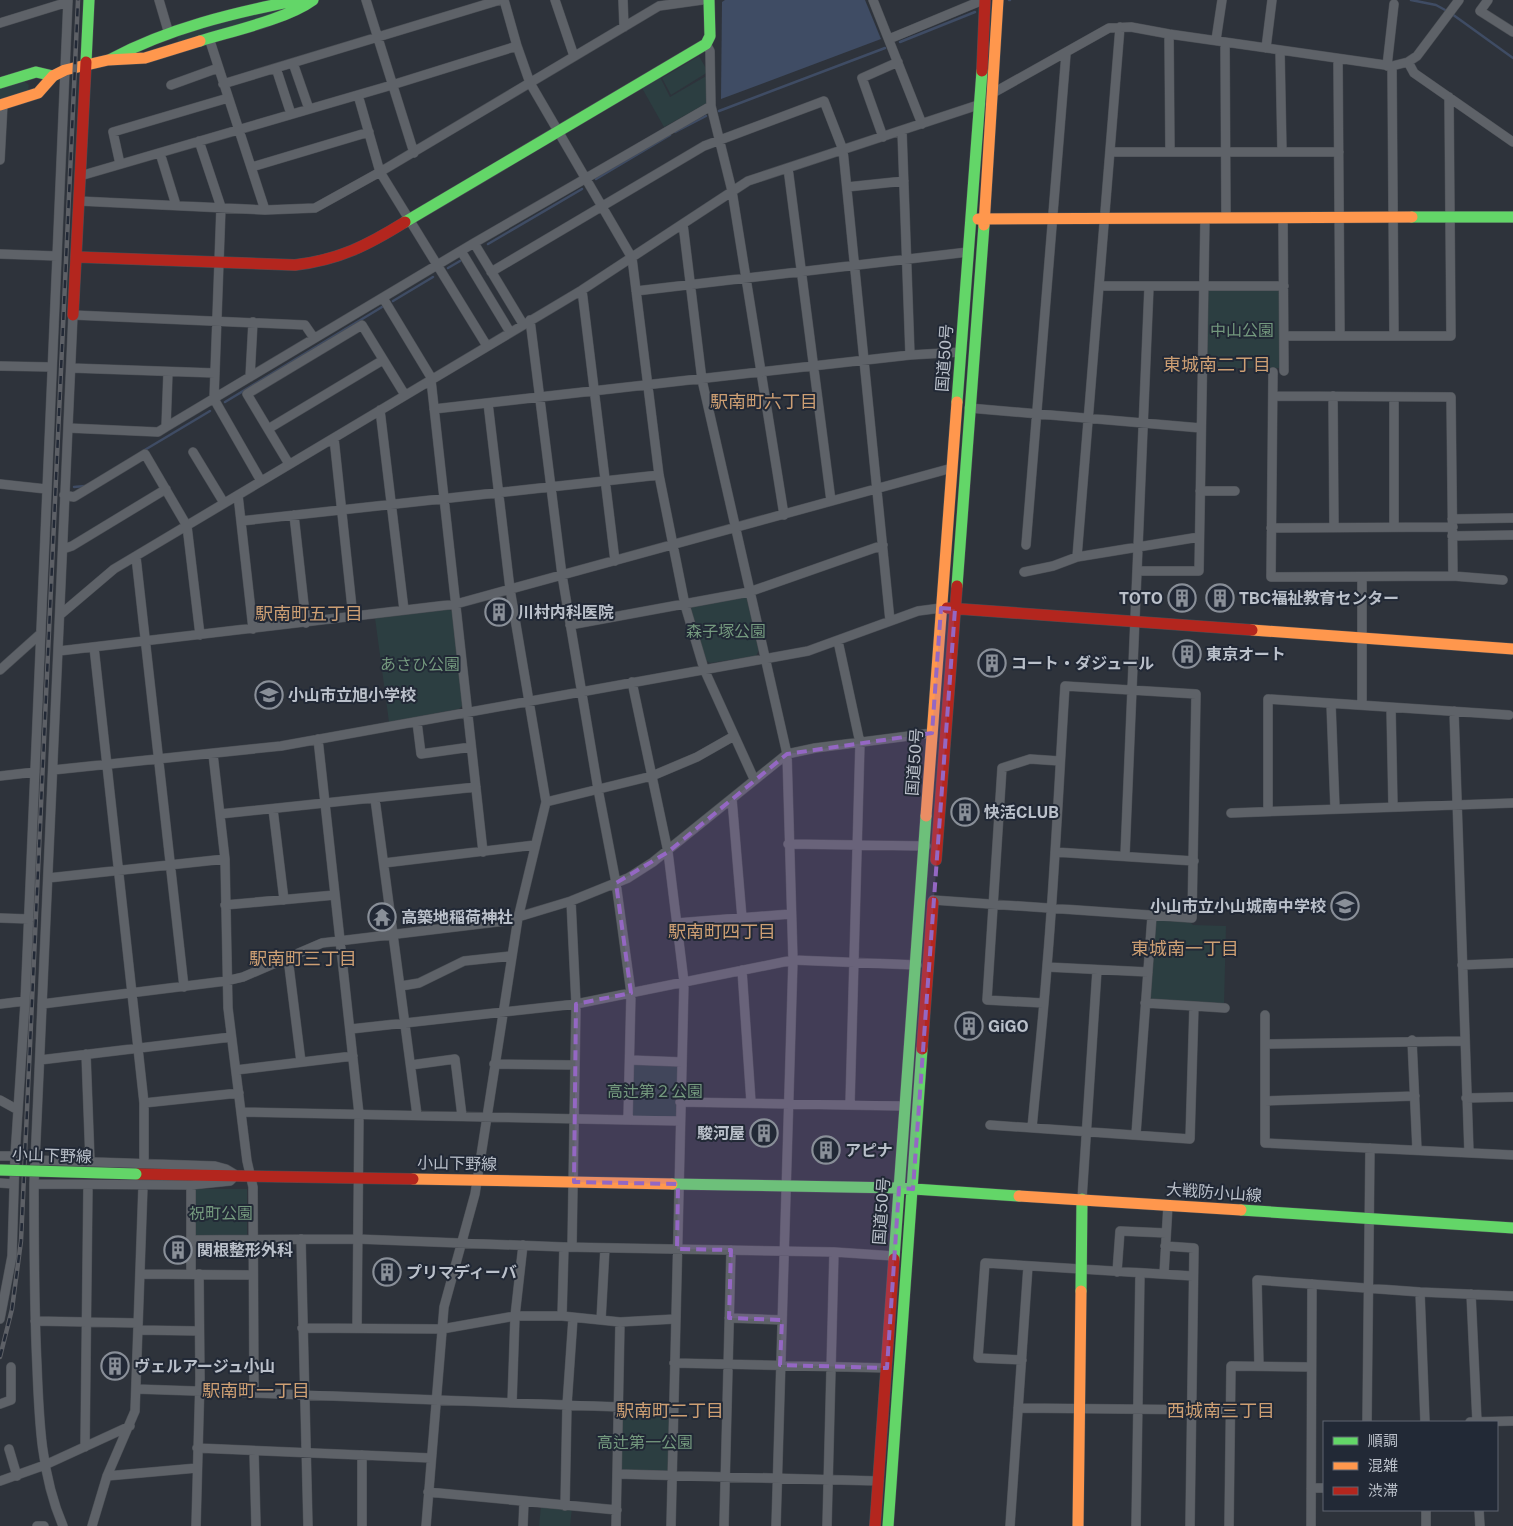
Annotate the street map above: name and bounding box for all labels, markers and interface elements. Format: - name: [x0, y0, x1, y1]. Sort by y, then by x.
- park label: 中山公園: [1210, 321, 1274, 340]
- street label: 国道50号: [933, 323, 956, 393]
- district label: 東城南二丁目: [1163, 354, 1271, 375]
- district label: 駅南町六丁目: [710, 391, 818, 412]
- building icon: TOTO: [1167, 583, 1197, 613]
- building icon: TBC福祉教育センター: [1205, 583, 1235, 613]
- place label: TOTO: [1119, 589, 1163, 608]
- place label: TBC福祉教育センター: [1239, 589, 1399, 608]
- building icon: 川村内科医院: [484, 597, 514, 627]
- district label: 駅南町五丁目: [255, 603, 363, 624]
- place label: 川村内科医院: [518, 603, 614, 622]
- park label: 森子塚公園: [686, 622, 766, 641]
- building icon: 東京オート: [1172, 639, 1202, 669]
- place label: 東京オート: [1206, 645, 1286, 664]
- building icon: コート・ダジュール: [977, 648, 1007, 678]
- place label: コート・ダジュール: [1011, 654, 1154, 673]
- park label: あさひ公園: [380, 655, 460, 674]
- school or university icon: 小山市立旭小学校: [254, 680, 284, 710]
- place label: 小山市立旭小学校: [288, 686, 416, 705]
- street label: 国道50号: [903, 727, 926, 797]
- building icon: 快活CLUB: [950, 797, 980, 827]
- place label: 快活CLUB: [984, 803, 1059, 822]
- school or university icon: 小山市立小山城南中学校: [1330, 891, 1360, 921]
- place label: 小山市立小山城南中学校: [1150, 897, 1326, 916]
- temple icon: 高築地稲荷神社: [367, 902, 397, 932]
- place label: 高築地稲荷神社: [401, 908, 513, 927]
- district label: 駅南町四丁目: [668, 921, 776, 942]
- district label: 東城南一丁目: [1131, 938, 1239, 959]
- district label: 駅南町三丁目: [249, 948, 357, 969]
- building icon: GiGO: [954, 1011, 984, 1041]
- place label: GiGO: [988, 1017, 1029, 1036]
- park label: 高辻第２公園: [607, 1082, 703, 1101]
- building icon: 駿河屋: [749, 1118, 779, 1148]
- place label: 駿河屋: [697, 1124, 745, 1143]
- building icon: アピナ: [811, 1135, 841, 1165]
- place label: アピナ: [845, 1141, 893, 1160]
- street label: 小山下野線: [12, 1145, 92, 1166]
- street label: 小山下野線: [417, 1153, 497, 1174]
- street label: 国道50号: [870, 1176, 893, 1246]
- street label: 大戦防小山線: [1165, 1180, 1263, 1205]
- park label: 祝町公園: [189, 1204, 253, 1223]
- building icon: 関根整形外科: [163, 1235, 193, 1265]
- place label: 関根整形外科: [197, 1241, 293, 1260]
- building icon: プリマディーバ: [372, 1257, 402, 1287]
- place label: プリマディーバ: [406, 1263, 517, 1282]
- building icon: ヴェルアージュ小山: [100, 1351, 130, 1381]
- place label: ヴェルアージュ小山: [134, 1357, 276, 1376]
- district label: 駅南町一丁目: [202, 1380, 310, 1401]
- district label: 駅南町二丁目: [616, 1400, 724, 1421]
- district label: 西城南三丁目: [1167, 1400, 1275, 1421]
- legend: [1323, 1421, 1498, 1511]
- text: 順調: [1368, 1432, 1398, 1449]
- park label: 高辻第一公園: [597, 1433, 693, 1452]
- text: 混雑: [1368, 1457, 1398, 1474]
- text: 渋滞: [1368, 1482, 1398, 1499]

